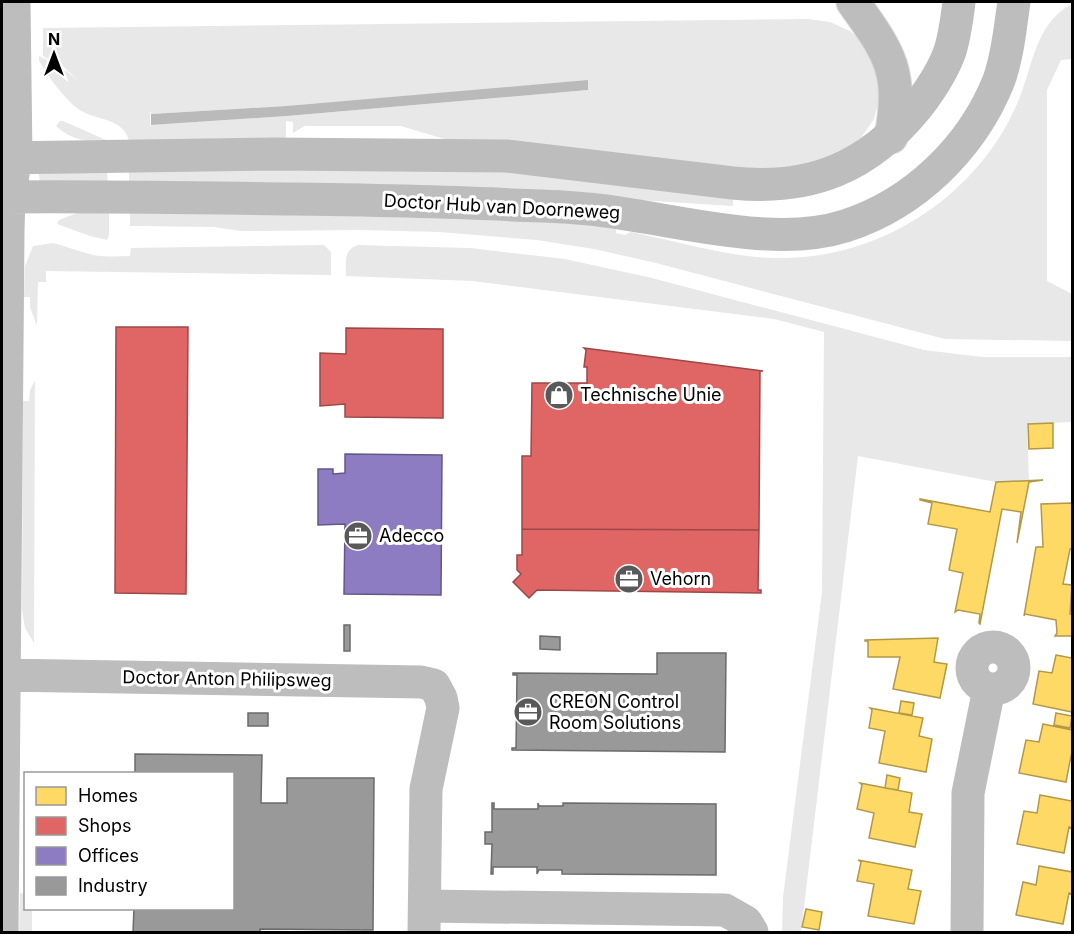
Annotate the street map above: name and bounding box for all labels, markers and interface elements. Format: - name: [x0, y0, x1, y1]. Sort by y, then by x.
- north arrow: [24, 24, 84, 84]
- text: N: [48, 29, 60, 49]
- street label: Doctor Hub van Doorneweg: [383, 190, 621, 223]
- shop icon: Technische Unie: [543, 379, 575, 411]
- place label: Technische Unie: [580, 384, 722, 405]
- office icon: Adecco: [342, 520, 374, 552]
- place label: Adecco: [379, 525, 444, 546]
- office icon: Vehorn: [613, 563, 645, 595]
- place label: Vehorn: [650, 568, 711, 589]
- street label: Doctor Anton Philipsweg: [122, 666, 332, 691]
- place label: CREON Control Room Solutions: [549, 691, 681, 733]
- office icon: CREON Control Room Solutions: [512, 696, 544, 728]
- legend: [24, 772, 234, 910]
- text: Homes: [78, 785, 138, 806]
- text: Shops: [78, 815, 132, 836]
- text: Offices: [78, 845, 139, 866]
- text: Industry: [78, 875, 148, 896]

